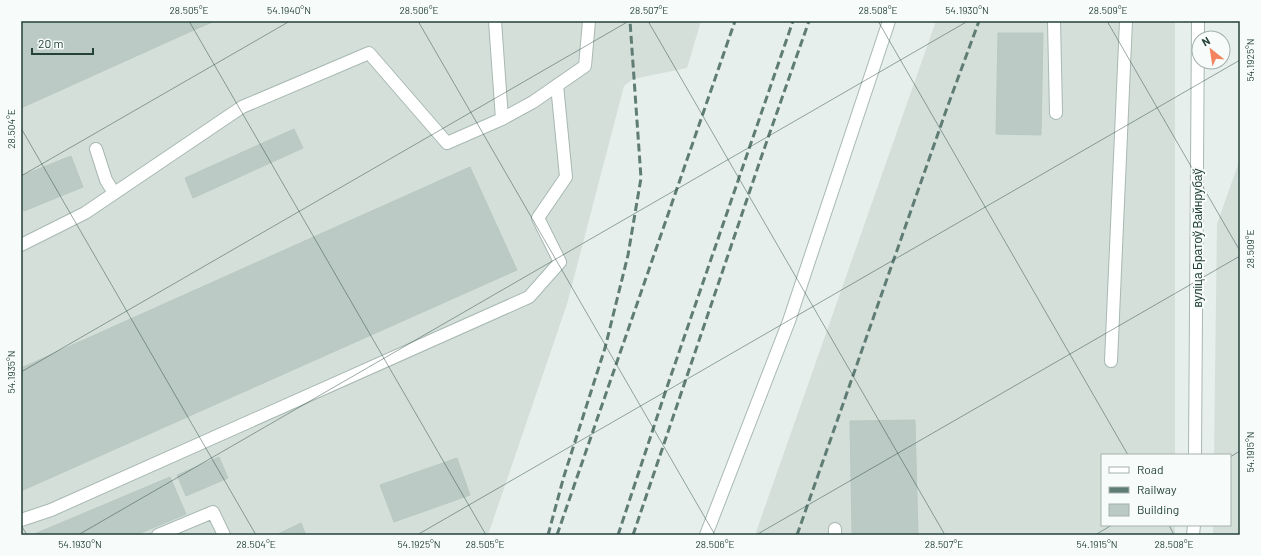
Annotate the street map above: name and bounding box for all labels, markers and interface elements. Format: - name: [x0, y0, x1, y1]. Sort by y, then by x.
- text: 28.505°E: [169, 4, 209, 16]
- text: 54.1940°N: [267, 4, 311, 16]
- text: 28.506°E: [399, 4, 439, 16]
- text: 28.507°E: [630, 4, 668, 16]
- text: 28.508°E: [858, 4, 898, 16]
- text: 54.1930°N: [945, 4, 989, 16]
- text: 28.509°E: [1088, 4, 1128, 16]
- scale bar: [32, 30, 93, 56]
- north arrow: [1191, 30, 1231, 70]
- text: N: [1199, 33, 1212, 48]
- text: 20 m: [38, 36, 64, 50]
- text: 54.1925°N: [1244, 38, 1256, 82]
- text: 28.504°E: [5, 109, 17, 149]
- street label: вуліца Братоў Вайнрубаў: [1190, 169, 1205, 307]
- text: 28.509°E: [1244, 229, 1256, 269]
- text: 54.1935°N: [5, 351, 17, 394]
- text: 54.1915°N: [1244, 431, 1256, 473]
- legend: [1101, 454, 1231, 526]
- text: Road: [1137, 462, 1164, 476]
- text: Railway: [1137, 482, 1177, 496]
- text: Building: [1137, 502, 1179, 516]
- text: 54.1930°N: [58, 538, 102, 550]
- text: 28.504°E: [236, 538, 276, 550]
- text: 54.1925°N: [397, 538, 441, 550]
- text: 28.505°E: [465, 538, 505, 550]
- text: 28.506°E: [695, 538, 735, 550]
- text: 28.507°E: [925, 538, 963, 550]
- text: 54.1915°N: [1076, 538, 1118, 550]
- text: 28.508°E: [1154, 538, 1194, 550]

